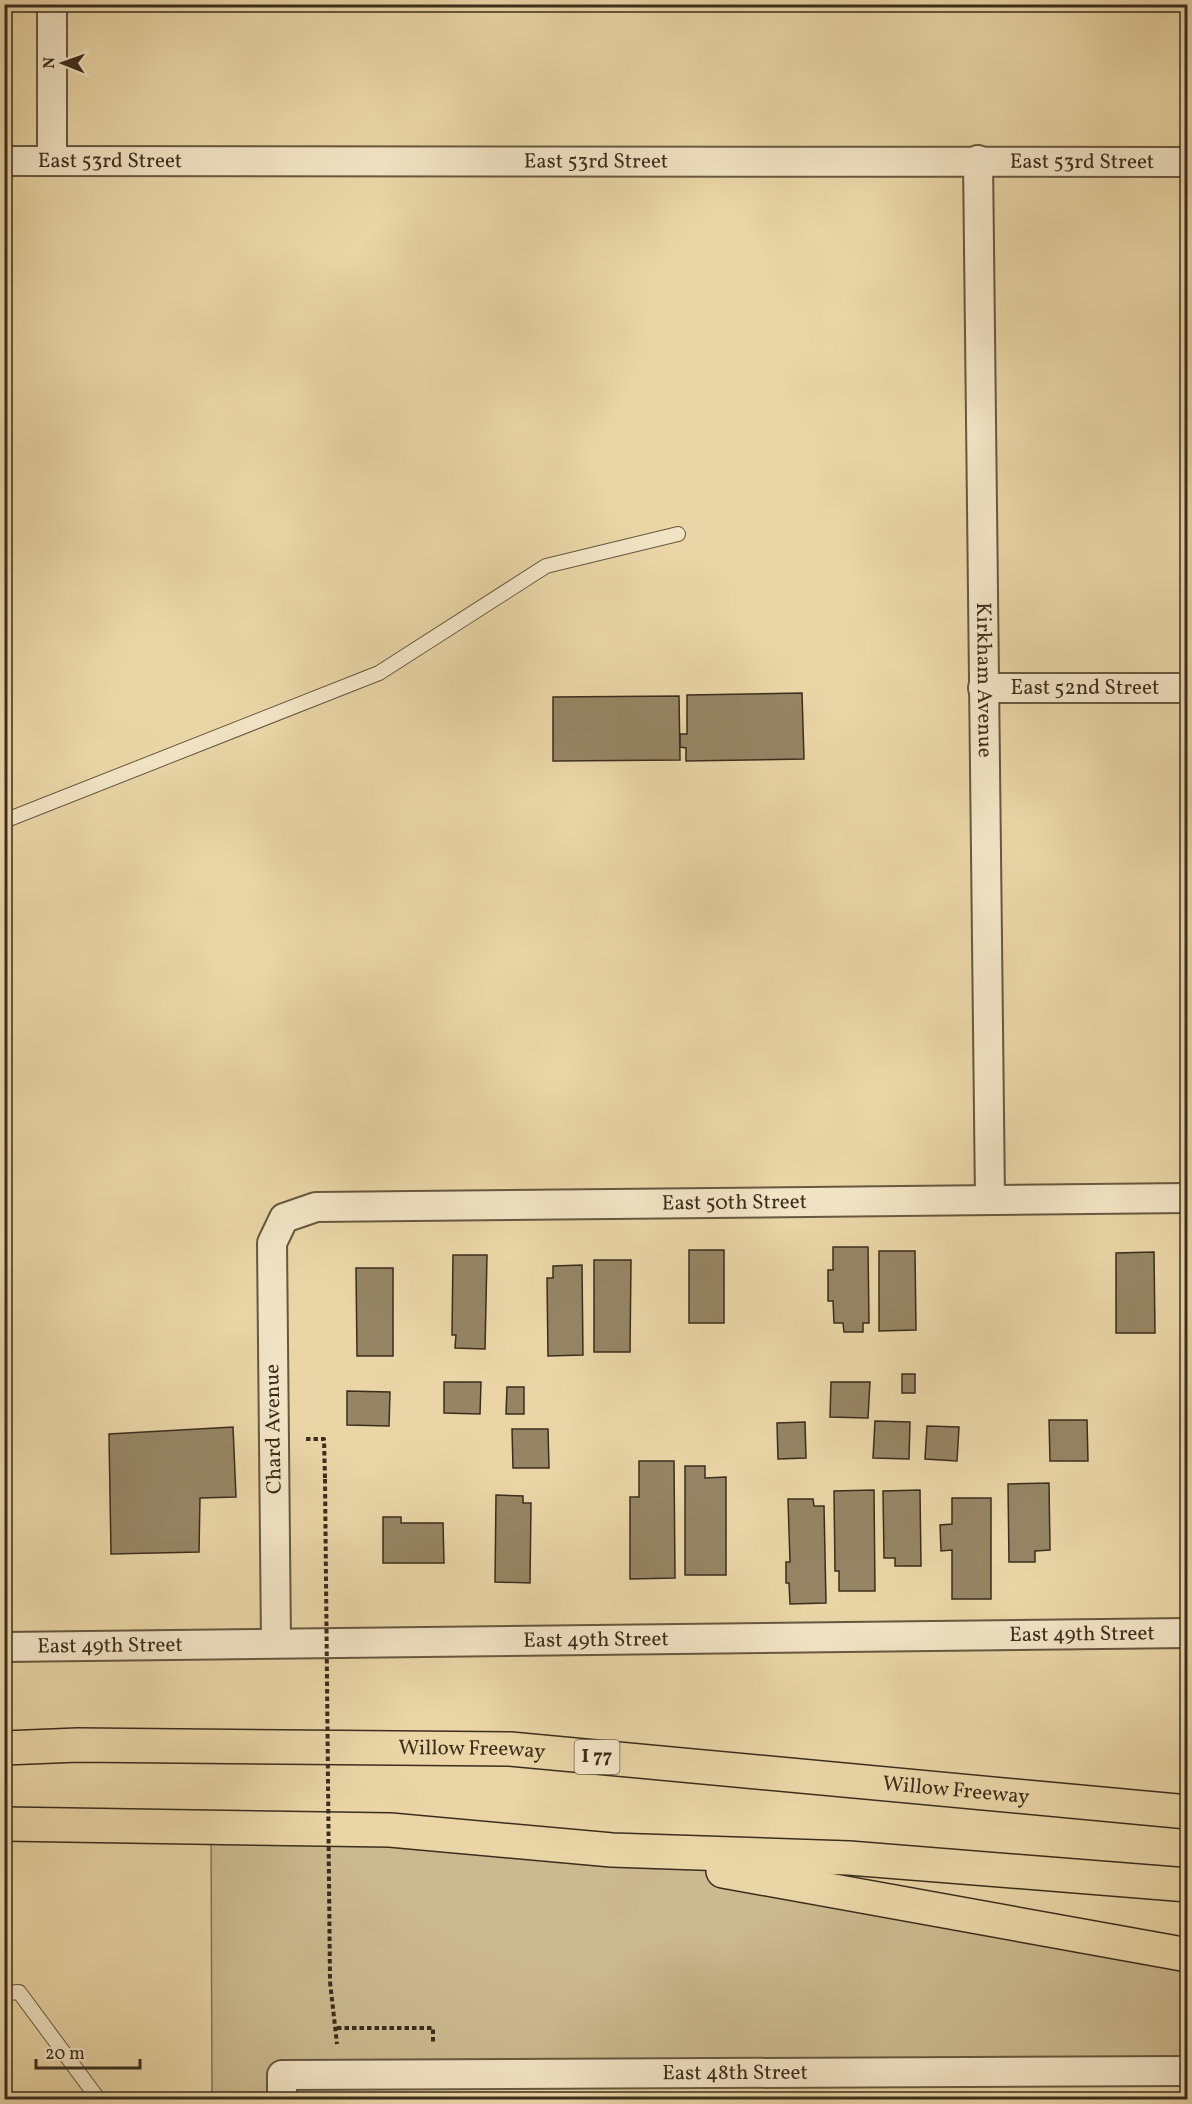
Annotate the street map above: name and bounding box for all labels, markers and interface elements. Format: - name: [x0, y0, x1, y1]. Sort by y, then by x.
- north arrow: [33, 33, 93, 93]
- text: N: [39, 56, 61, 69]
- street label: East 53rd Street: [38, 147, 182, 176]
- street label: East 53rd Street: [524, 147, 668, 176]
- street label: East 53rd Street: [1010, 147, 1154, 176]
- street label: Kirkham Avenue: [969, 602, 999, 758]
- street label: East 52nd Street: [1011, 674, 1159, 703]
- street label: East 50th Street: [662, 1187, 807, 1218]
- street label: Chard Avenue: [258, 1364, 290, 1494]
- street label: East 49th Street: [1009, 1619, 1155, 1650]
- street label: East 49th Street: [523, 1625, 669, 1655]
- street label: East 49th Street: [37, 1630, 183, 1661]
- street label: Willow Freeway: [398, 1733, 547, 1767]
- road number: I 77: [574, 1740, 620, 1774]
- street label: Willow Freeway: [881, 1769, 1031, 1812]
- scale bar: [36, 2032, 140, 2070]
- text: 20 m: [45, 2042, 85, 2067]
- street label: East 48th Street: [662, 2058, 808, 2088]

